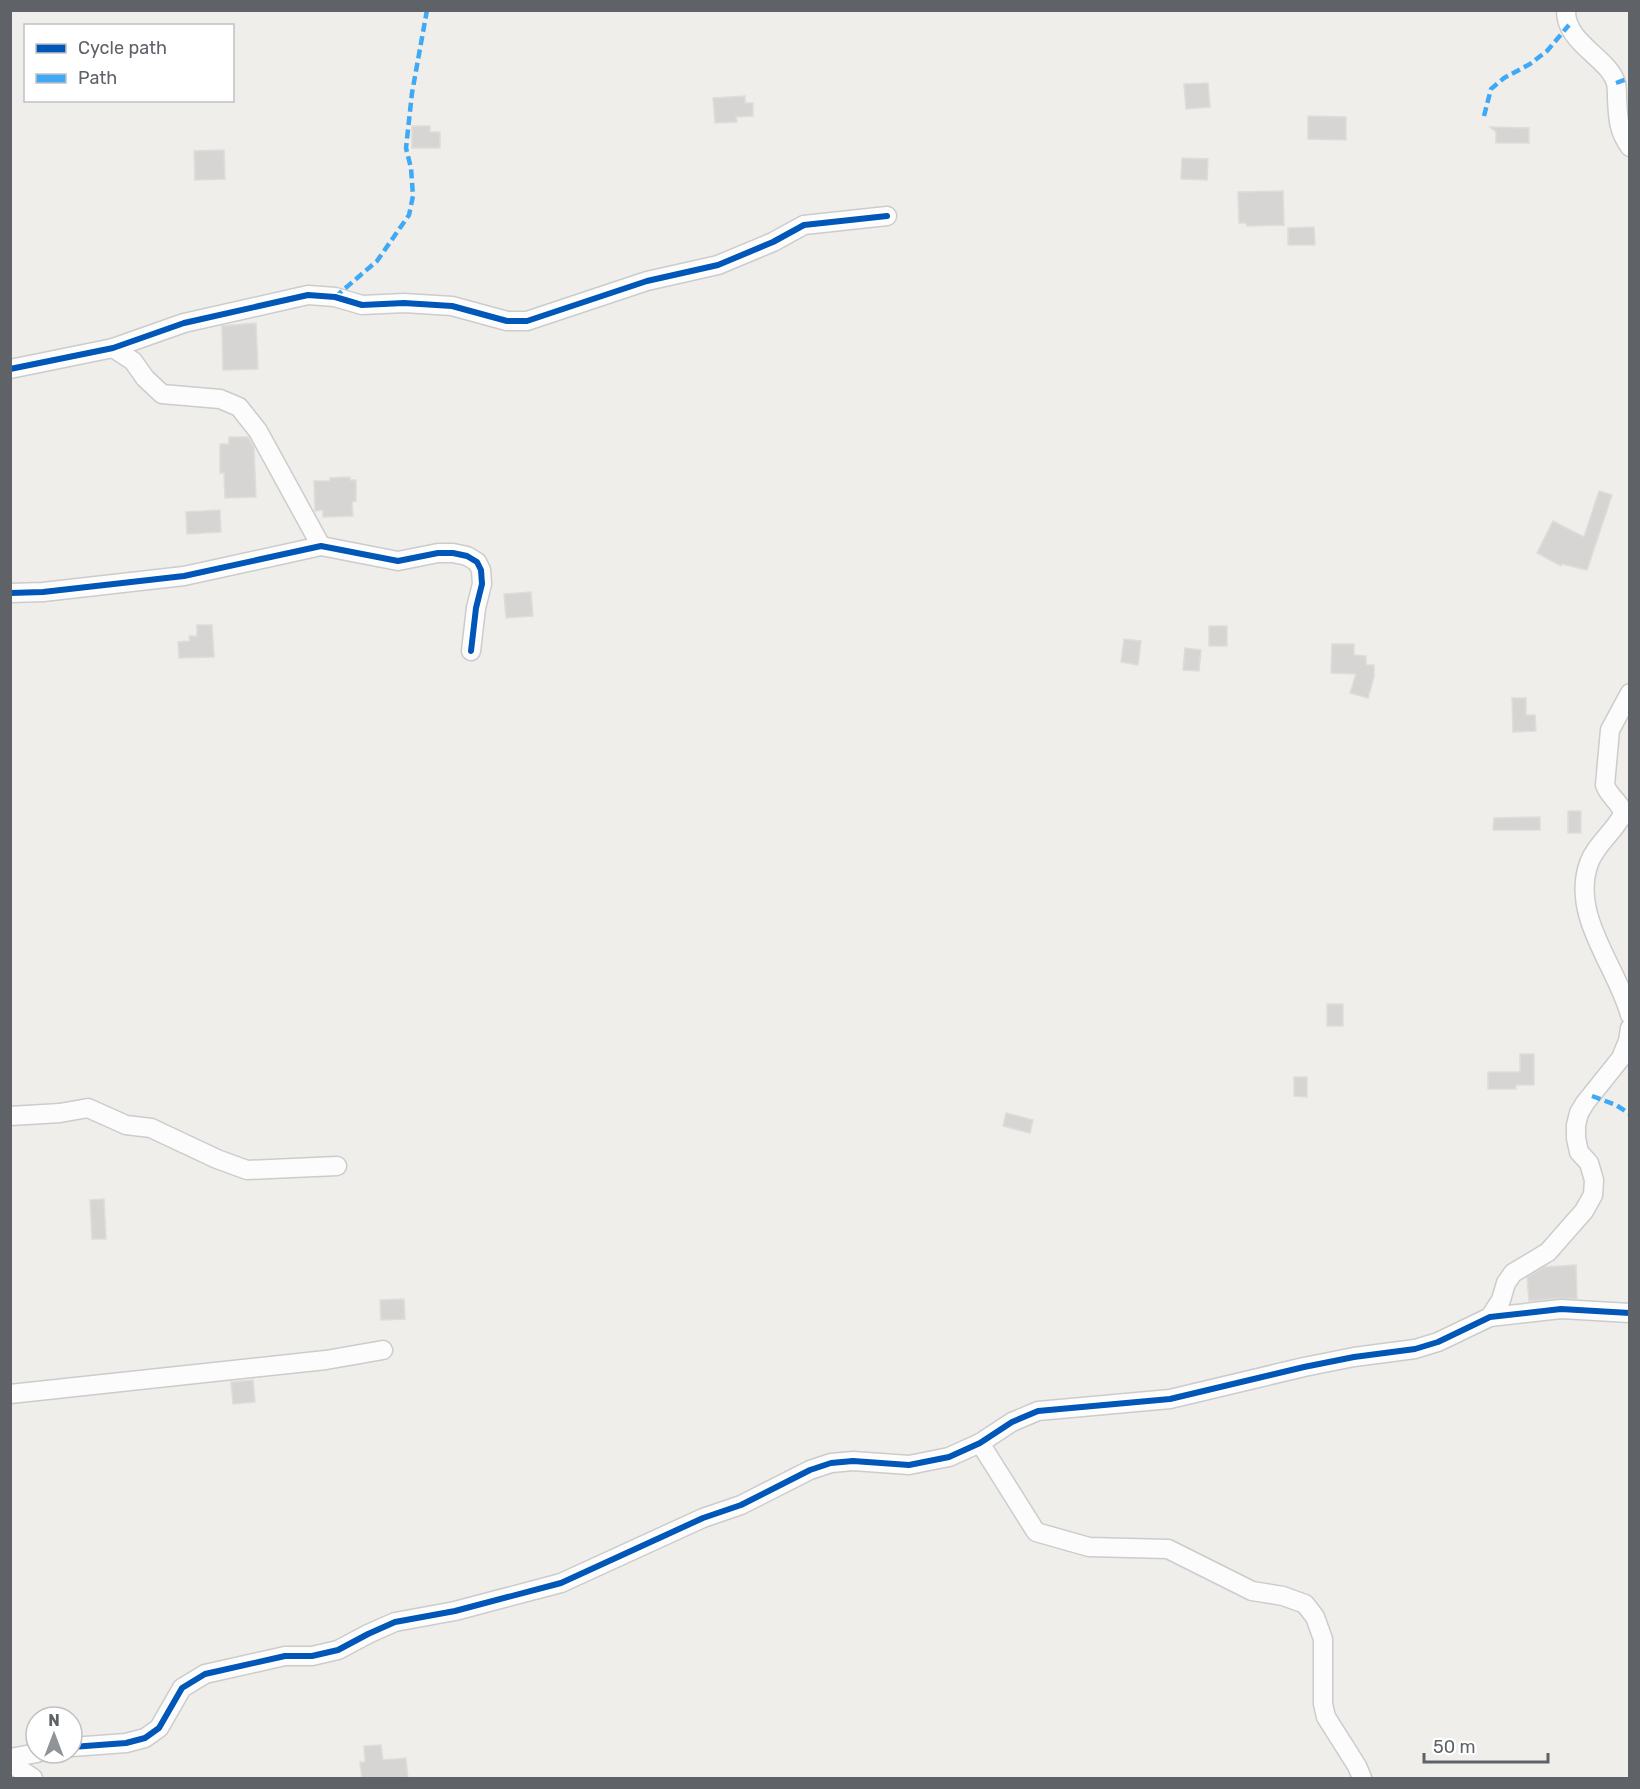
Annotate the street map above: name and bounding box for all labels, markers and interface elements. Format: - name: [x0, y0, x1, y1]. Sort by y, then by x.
- legend: [24, 24, 234, 102]
- text: Cycle path: [78, 37, 167, 59]
- text: Path: [78, 67, 117, 89]
- north arrow: [24, 1705, 84, 1765]
- text: N: [48, 1711, 60, 1730]
- scale bar: [1424, 1726, 1548, 1764]
- text: 50 m: [1433, 1736, 1476, 1758]

